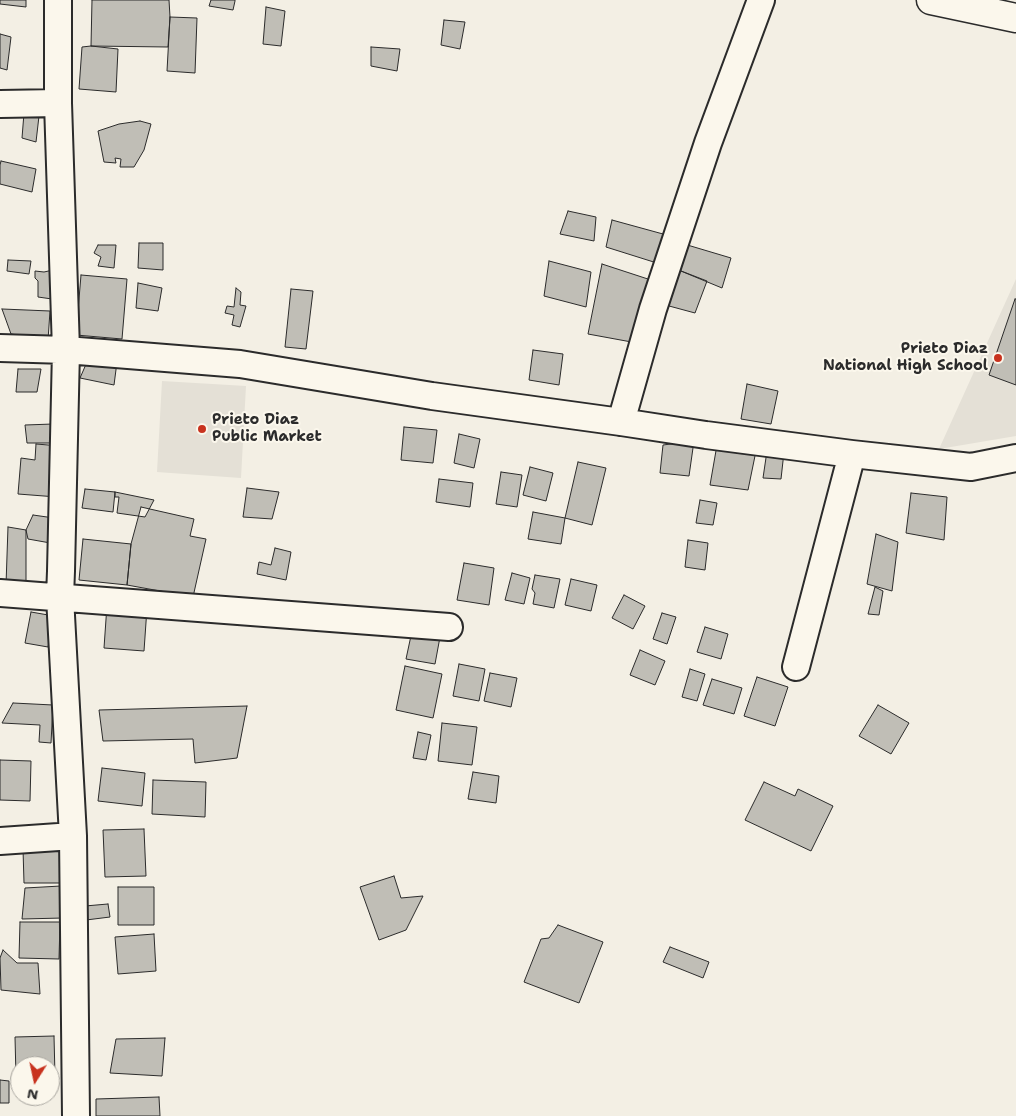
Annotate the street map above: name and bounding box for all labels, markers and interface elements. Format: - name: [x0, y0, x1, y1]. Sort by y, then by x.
- place label: Prieto Diaz National High School: [823, 340, 988, 375]
- marker: Prieto Diaz National High School: [992, 352, 1004, 364]
- place label: Prieto Diaz Public Market: [212, 411, 322, 446]
- marker: Prieto Diaz Public Market: [196, 423, 208, 435]
- north arrow: [10, 1056, 60, 1106]
- text: N: [26, 1085, 40, 1105]

